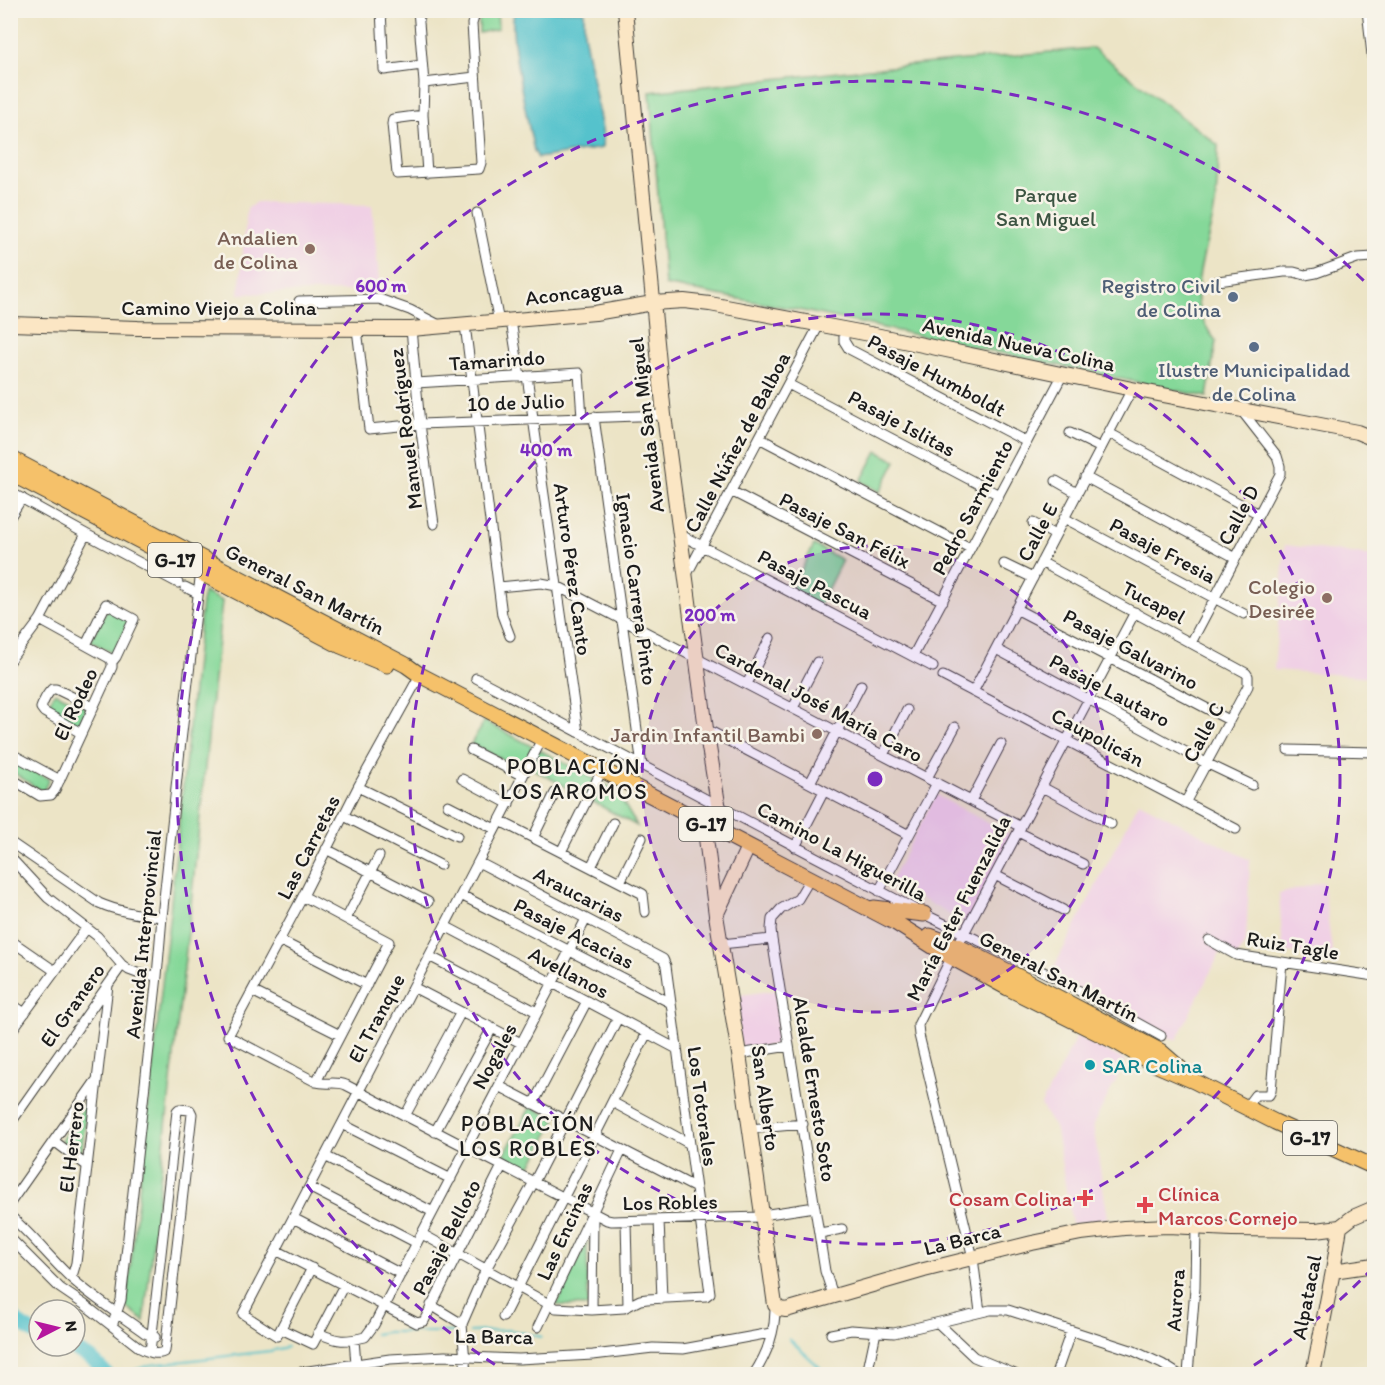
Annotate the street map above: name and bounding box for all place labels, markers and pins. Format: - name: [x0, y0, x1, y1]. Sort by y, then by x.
- place label: Andalien de Colina: [213, 225, 298, 274]
- marker: Andalien de Colina: [303, 242, 317, 256]
- place label: Registro Civil de Colina: [1101, 273, 1221, 322]
- marker: Registro Civil de Colina: [1226, 290, 1240, 304]
- marker: Ilustre Municipalidad de Colina: [1247, 340, 1261, 354]
- place label: Ilustre Municipalidad de Colina: [1158, 357, 1351, 406]
- place label: Colegio Desirée: [1248, 574, 1315, 623]
- marker: Colegio Desirée: [1320, 591, 1334, 605]
- place label: Jardin Infantil Bambi: [610, 722, 805, 747]
- marker: Jardin Infantil Bambi: [810, 727, 824, 741]
- centre of rings: [865, 769, 885, 789]
- place label: SAR Colina: [1102, 1053, 1203, 1078]
- marker: SAR Colina: [1083, 1058, 1097, 1072]
- place label: Clínica Marcos Cornejo: [1158, 1181, 1298, 1230]
- place label: Cosam Colina: [949, 1186, 1072, 1211]
- marker: Cosam Colina: [1076, 1189, 1094, 1207]
- marker: Clínica Marcos Cornejo: [1136, 1196, 1154, 1214]

